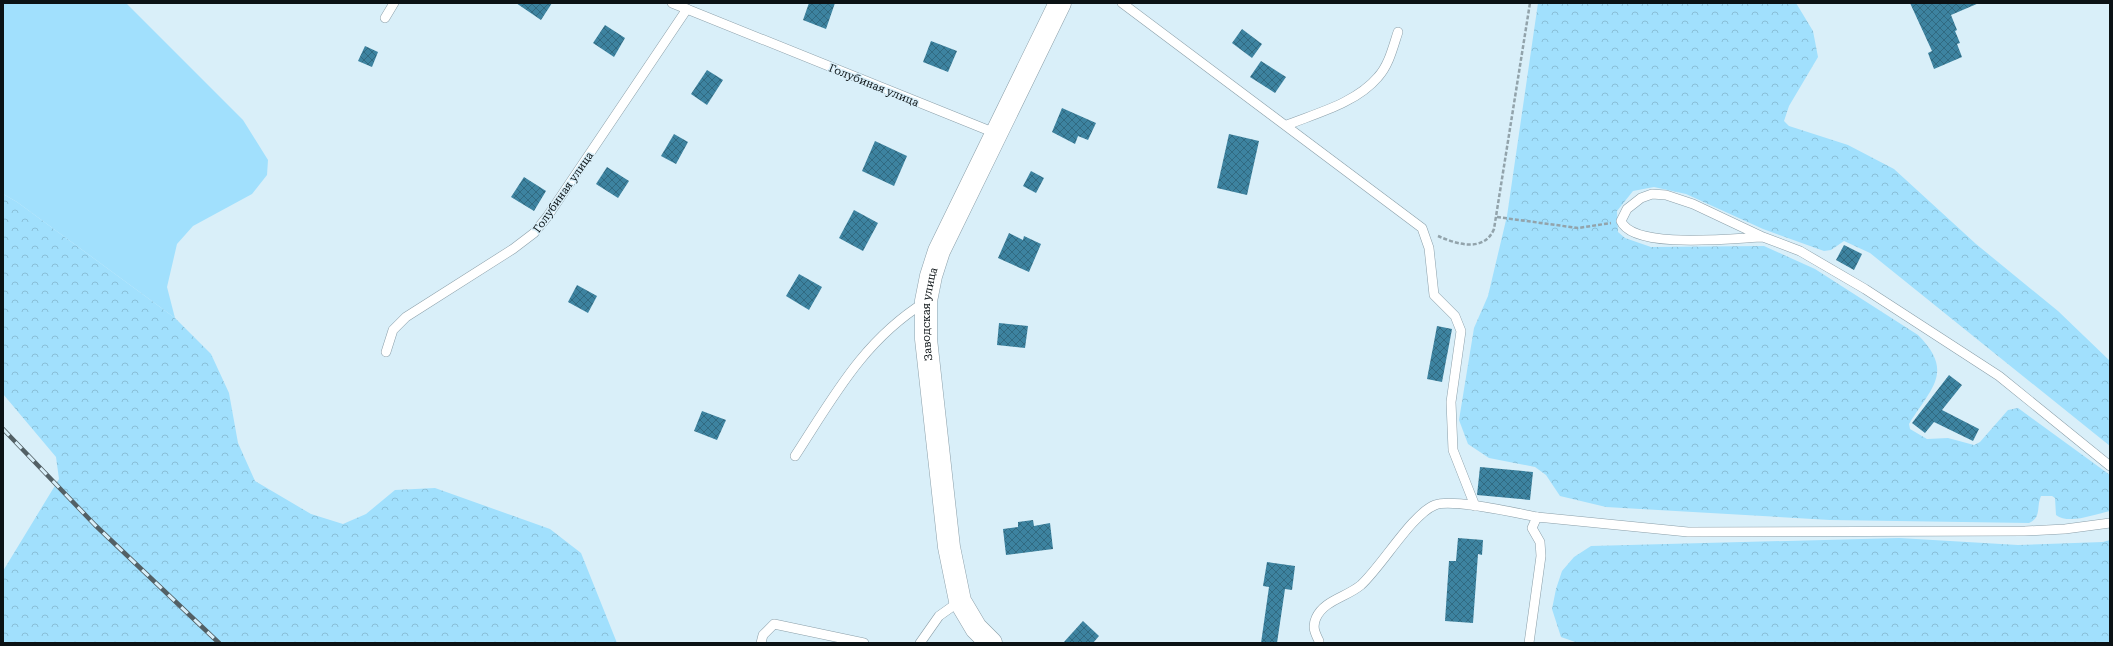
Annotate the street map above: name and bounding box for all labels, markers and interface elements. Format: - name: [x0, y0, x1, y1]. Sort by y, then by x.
- street label: Голубиная улица: [827, 61, 921, 109]
- street label: Голубиная улица: [531, 149, 596, 235]
- street label: Заводская улица: [920, 266, 940, 362]

